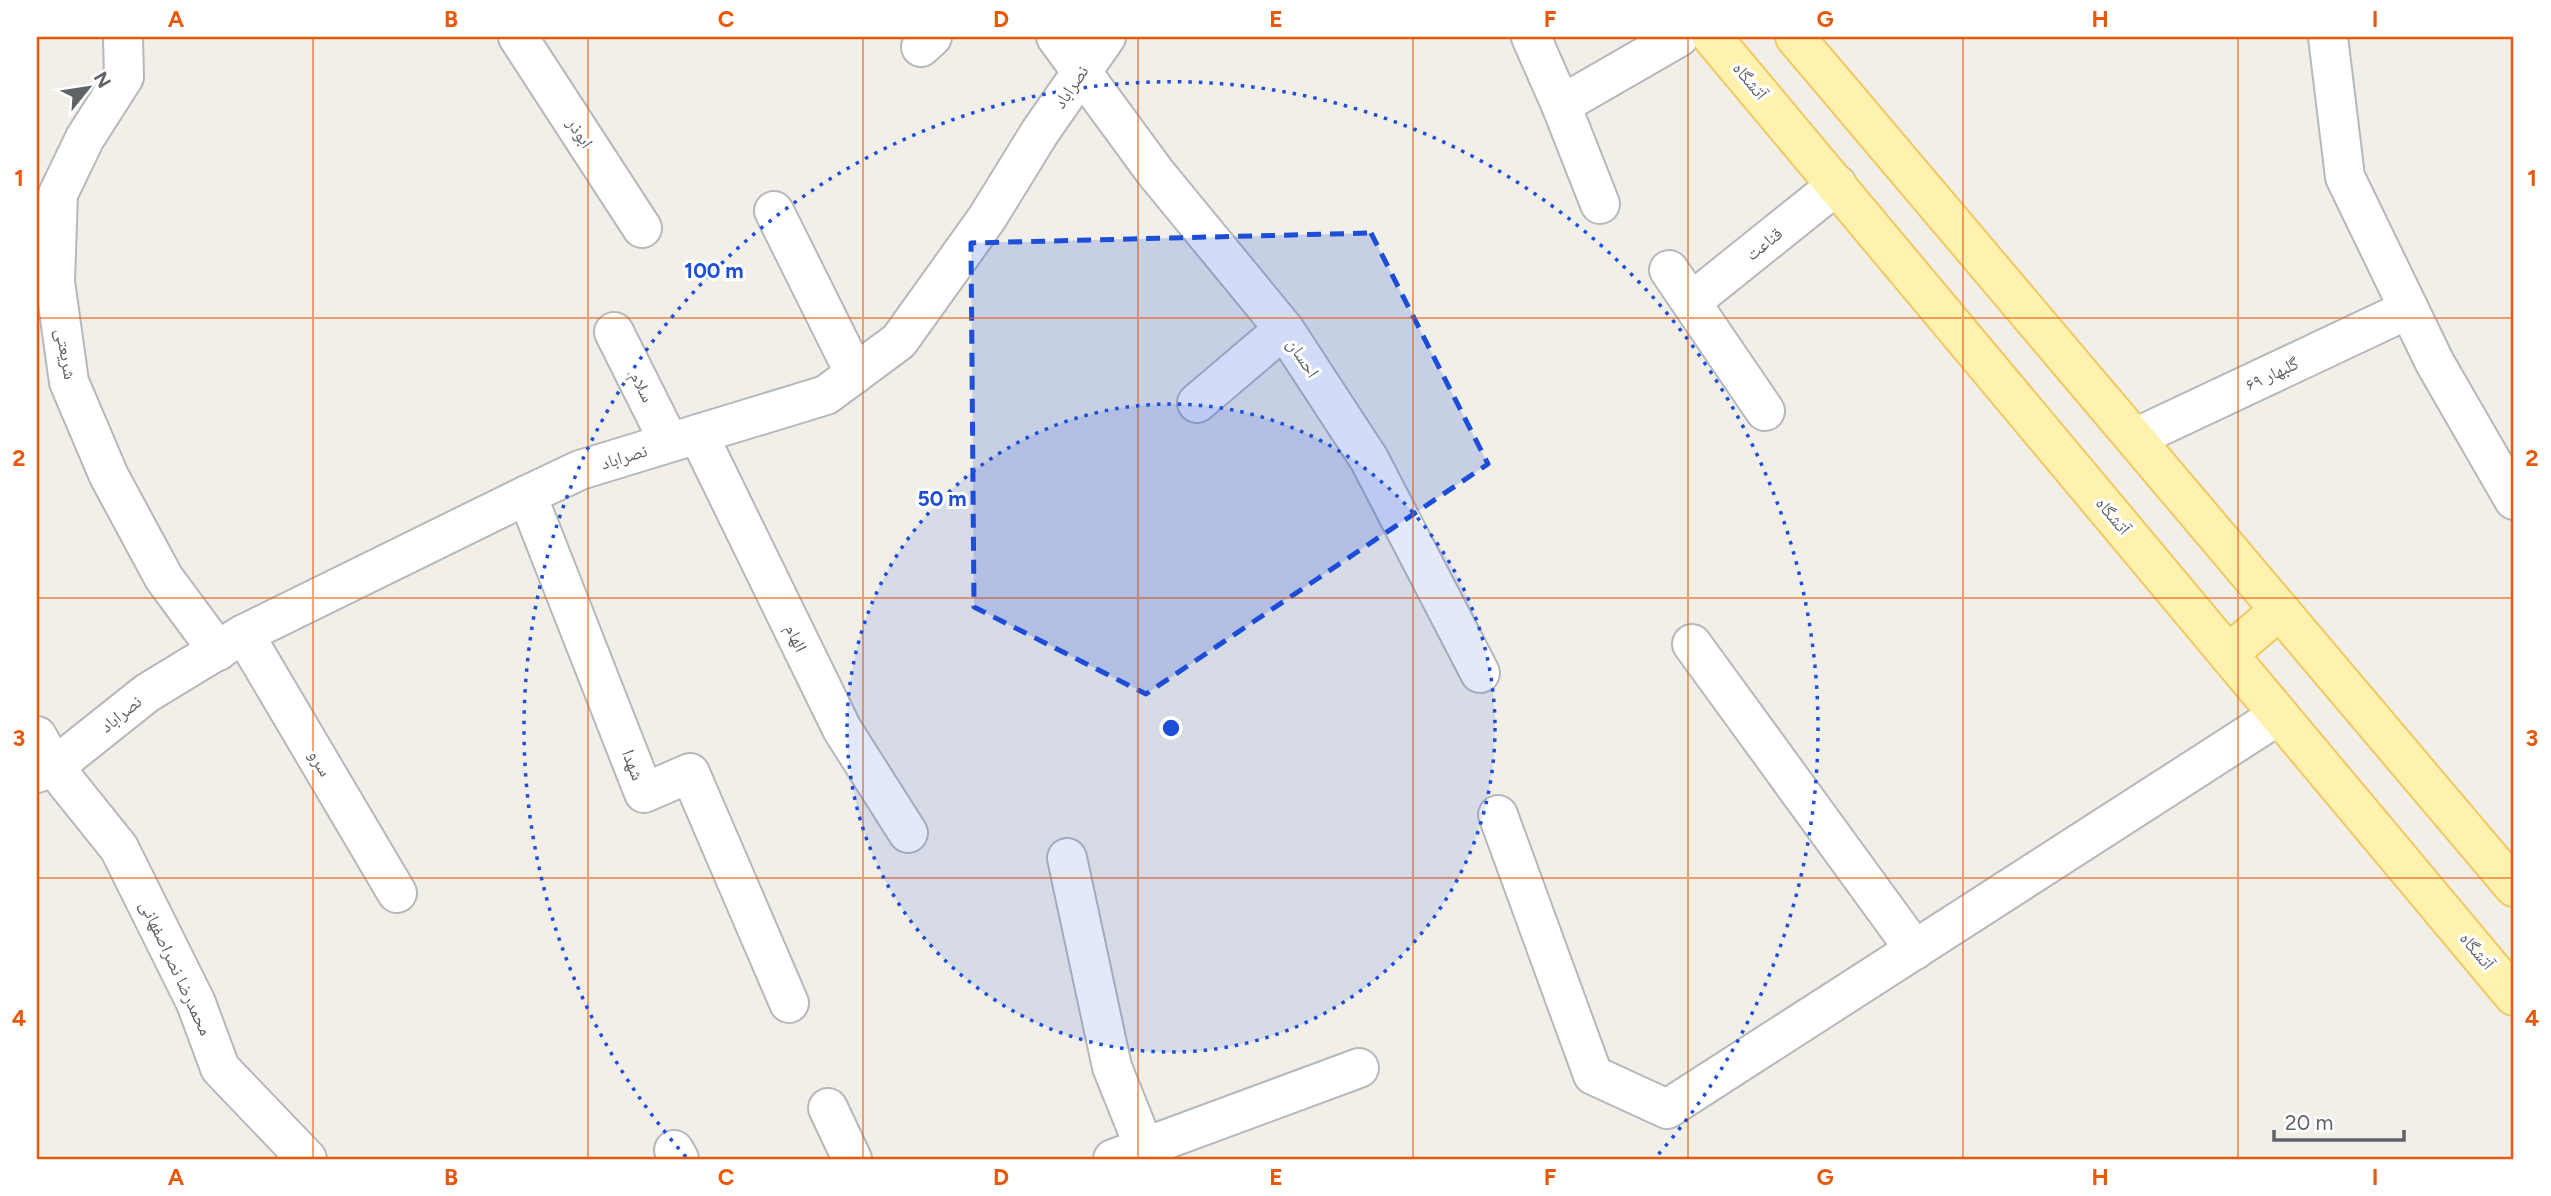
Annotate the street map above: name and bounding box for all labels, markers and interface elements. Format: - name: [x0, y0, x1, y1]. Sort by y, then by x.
- text: A: [168, 5, 185, 33]
- text: B: [444, 5, 458, 33]
- text: C: [718, 5, 735, 33]
- text: D: [993, 5, 1009, 33]
- text: E: [1269, 5, 1283, 33]
- text: F: [1544, 5, 1557, 33]
- text: G: [1816, 5, 1834, 33]
- text: H: [2091, 5, 2109, 33]
- text: I: [2372, 5, 2378, 33]
- north arrow: [52, 52, 122, 122]
- street label: آتشگاه: [1728, 58, 1772, 105]
- street label: نصراباد: [1049, 61, 1093, 113]
- text: N: [89, 68, 116, 92]
- street label: ابوذر: [561, 113, 598, 152]
- text: 1: [14, 164, 24, 192]
- text: 1: [2527, 164, 2537, 192]
- street label: قناعت: [1741, 222, 1787, 266]
- text: 100 m: [684, 258, 744, 283]
- street label: شریعتی: [51, 327, 81, 381]
- street label: احسان: [1282, 334, 1324, 382]
- street label: ۶۹ گلبهار: [2242, 352, 2303, 396]
- street label: سلام: [624, 368, 659, 407]
- street label: نصراباد: [598, 440, 650, 474]
- text: 2: [12, 444, 26, 472]
- text: 2: [2525, 444, 2539, 472]
- text: 50 m: [917, 486, 967, 511]
- street label: آتشگاه: [2091, 493, 2135, 540]
- street label: الهام: [779, 621, 812, 656]
- street label: نصراباد: [96, 690, 146, 737]
- centre of rings: [1159, 716, 1183, 740]
- text: 3: [13, 724, 25, 752]
- text: 3: [2526, 724, 2538, 752]
- street label: سرو: [303, 746, 337, 780]
- street label: شهدا: [617, 746, 649, 784]
- street label: محمدرضا نصراصفهانی: [135, 897, 217, 1039]
- street label: آتشگاه: [2455, 928, 2499, 975]
- text: 4: [12, 1004, 26, 1032]
- text: 4: [2525, 1004, 2539, 1032]
- scale bar: [2274, 1098, 2404, 1142]
- text: 20 m: [2285, 1110, 2333, 1135]
- text: A: [168, 1163, 185, 1191]
- text: B: [444, 1163, 458, 1191]
- text: C: [718, 1163, 735, 1191]
- text: D: [993, 1163, 1009, 1191]
- text: E: [1269, 1163, 1283, 1191]
- text: F: [1544, 1163, 1557, 1191]
- text: G: [1816, 1163, 1834, 1191]
- text: H: [2091, 1163, 2109, 1191]
- text: I: [2372, 1163, 2378, 1191]

